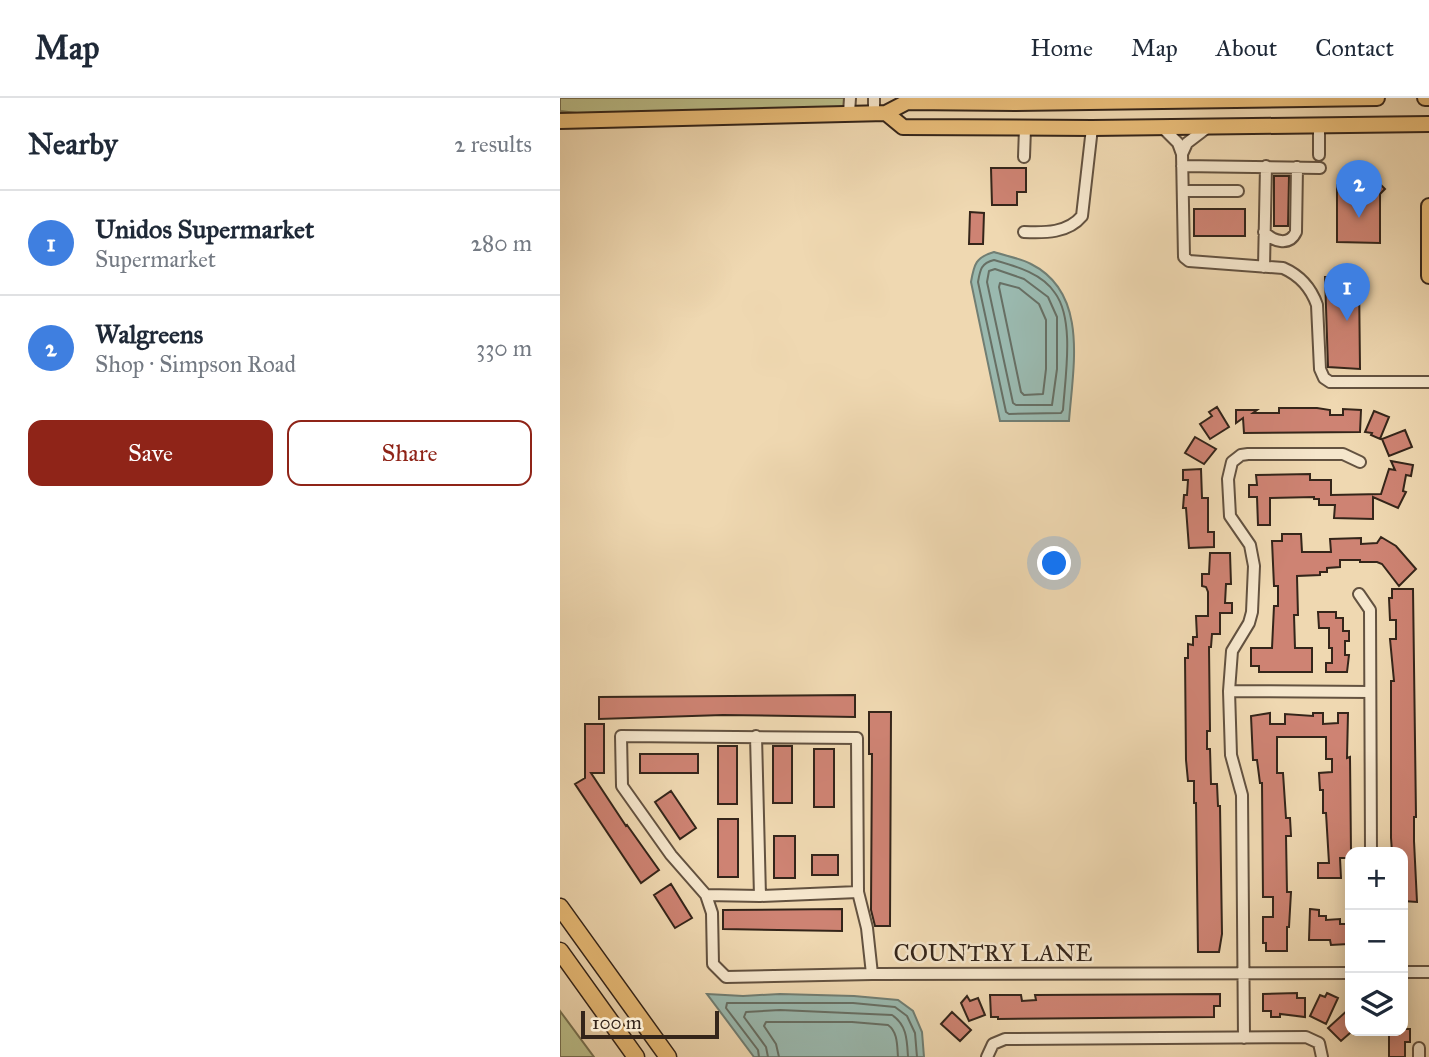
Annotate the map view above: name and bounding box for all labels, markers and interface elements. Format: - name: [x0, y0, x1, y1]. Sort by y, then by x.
- text: Map: [35, 28, 99, 68]
- text: Home: [1030, 33, 1093, 63]
- text: Map: [1131, 33, 1178, 63]
- text: About: [1216, 33, 1277, 63]
- text: Contact: [1315, 33, 1394, 63]
- text: Nearby: [28, 126, 118, 162]
- text: 2 results: [454, 130, 532, 158]
- pin: 2: [1336, 160, 1382, 218]
- text: Unidos Supermarket: [95, 213, 314, 245]
- text: 1: [46, 229, 56, 257]
- text: 280 m: [471, 229, 532, 257]
- text: Supermarket: [95, 245, 216, 273]
- pin: 1: [1324, 263, 1370, 321]
- text: Walgreens: [95, 318, 203, 350]
- text: 2: [45, 334, 57, 362]
- text: 330 m: [476, 334, 532, 362]
- text: Shop · Simpson Road: [95, 350, 296, 378]
- button: Save: [28, 420, 273, 486]
- button: Share: [287, 420, 532, 486]
- your location: [1037, 546, 1071, 580]
- map controls: [1345, 847, 1408, 1036]
- button: +: [1345, 847, 1408, 910]
- button: −: [1345, 910, 1408, 973]
- street label: COUNTRY LANE: [893, 938, 1093, 968]
- button: layers: [1345, 973, 1408, 1036]
- scale bar: [581, 1008, 719, 1040]
- text: 100 m: [592, 1011, 642, 1034]

